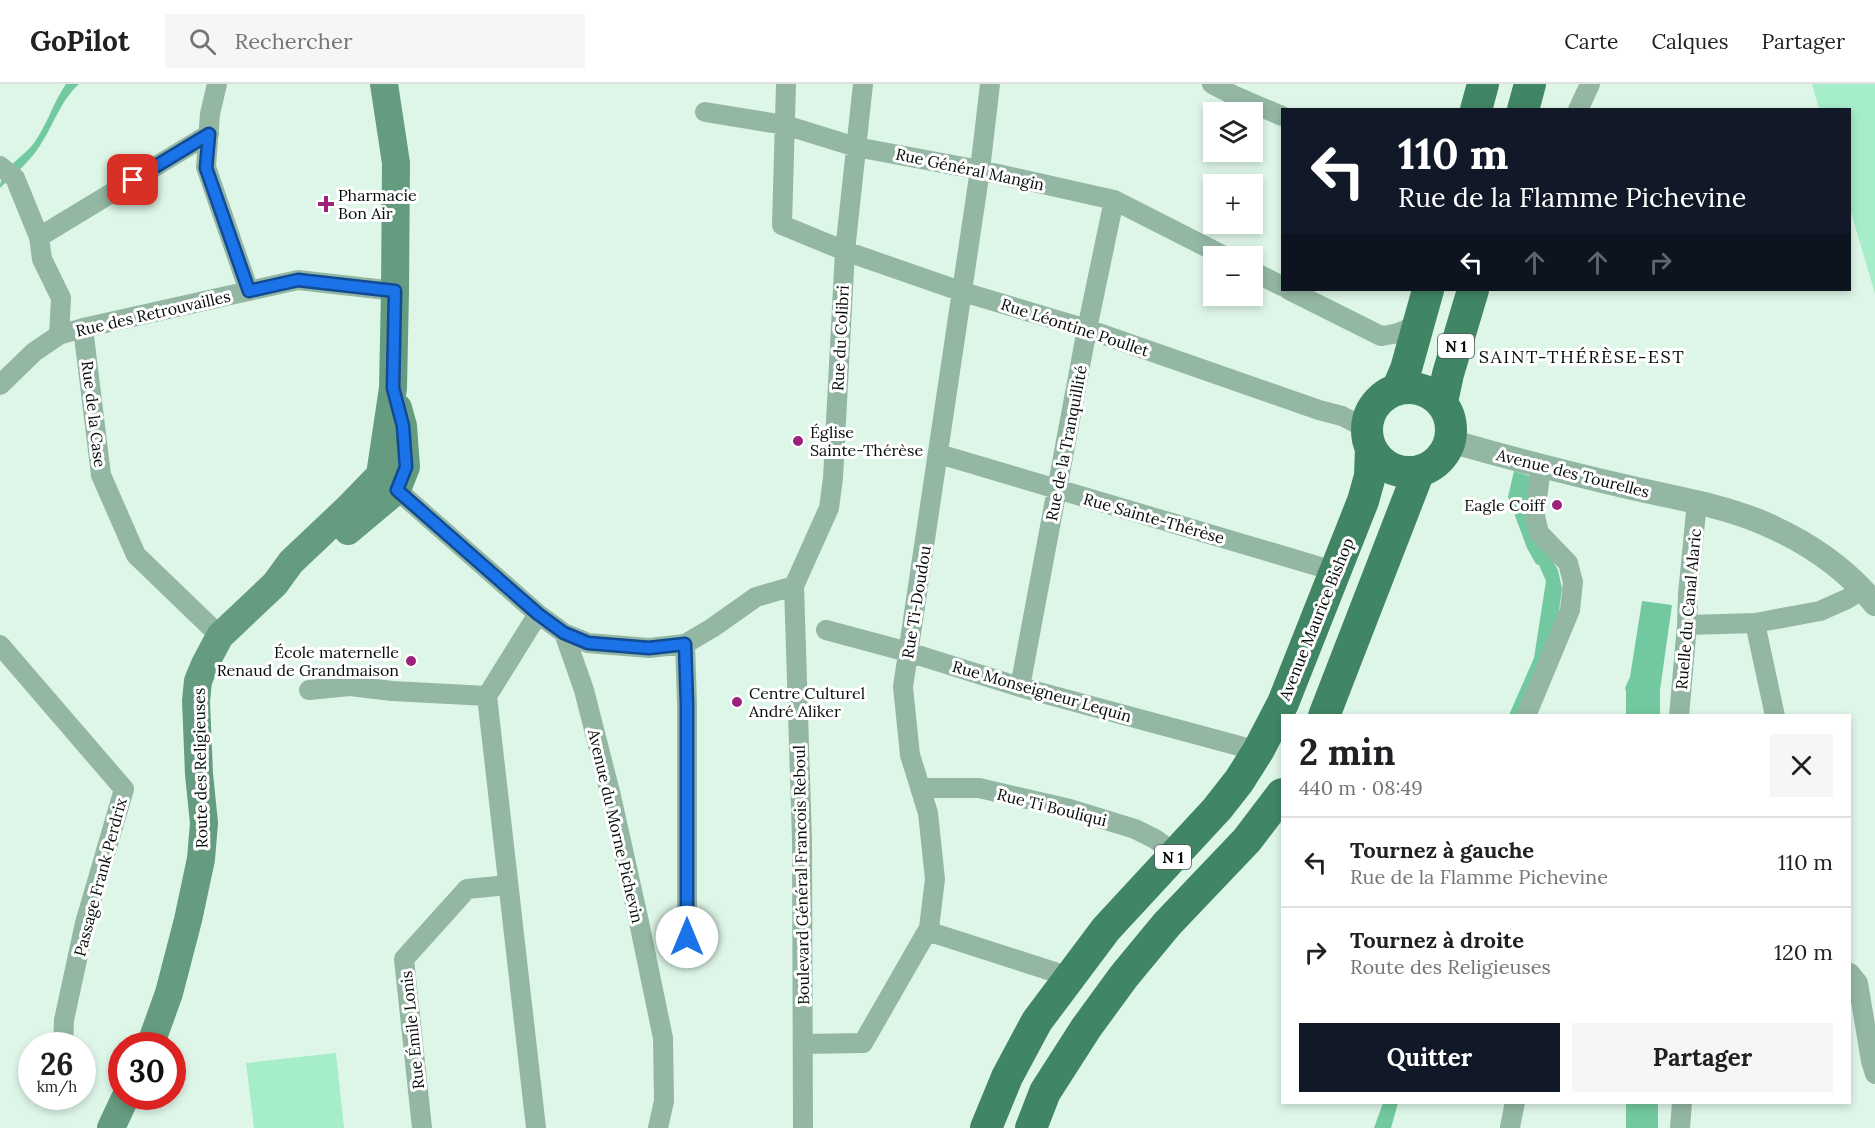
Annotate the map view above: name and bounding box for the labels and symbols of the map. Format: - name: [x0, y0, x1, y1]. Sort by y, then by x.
- street label: Rue Général Mangin: [894, 143, 1046, 195]
- pin: [107, 154, 158, 205]
- place label: Pharmacie Bon Air: [338, 185, 417, 223]
- marker: Pharmacie Bon Air: [319, 197, 333, 211]
- street label: Rue des Retrouvailles: [74, 285, 232, 341]
- street label: Rue du Colibri: [827, 285, 853, 391]
- street label: Rue Léontine Poullet: [998, 294, 1152, 361]
- road number: N 1: [1438, 334, 1474, 358]
- district label: SAINT-THÉRÈSE-EST: [1479, 345, 1685, 368]
- street label: Rue de la Case: [78, 360, 111, 469]
- street label: Rue de la Tranquillité: [1041, 363, 1091, 523]
- place label: Église Sainte-Thérèse: [810, 422, 923, 460]
- marker: Église Sainte-Thérèse: [791, 434, 805, 448]
- street label: Avenue des Tourelles: [1493, 444, 1652, 502]
- street label: Rue Sainte-Thérèse: [1081, 488, 1227, 548]
- place label: Eagle Coiff: [1464, 495, 1547, 515]
- marker: Eagle Coiff: [1550, 498, 1564, 512]
- street label: Ruelle du Canal Alaric: [1671, 528, 1705, 690]
- street label: Avenue Maurice Bishop: [1274, 535, 1358, 704]
- street label: Rue Ti-Doudou: [897, 544, 935, 660]
- place label: École maternelle Renaud de Grandmaison: [217, 642, 399, 680]
- marker: École maternelle Renaud de Grandmaison: [404, 654, 418, 668]
- street label: Rue Monseigneur Lequin: [950, 656, 1134, 726]
- place label: Centre Culturel André Aliker: [748, 683, 865, 721]
- street label: Route des Religieuses: [189, 687, 211, 849]
- marker: Centre Culturel André Aliker: [730, 695, 744, 709]
- street label: Avenue du Morne Pichevin: [584, 726, 648, 925]
- street label: Boulevard Général Francois Reboul: [789, 745, 813, 1005]
- street label: Rue Ti Bouliqui: [995, 784, 1109, 830]
- street label: Passage Frank Perdrix: [69, 795, 131, 958]
- road number: N 1: [1155, 845, 1191, 869]
- position arrow: [655, 905, 719, 969]
- street label: Rue Émile Lonis: [396, 970, 428, 1090]
- speed limit sign: 30: [108, 1032, 186, 1110]

